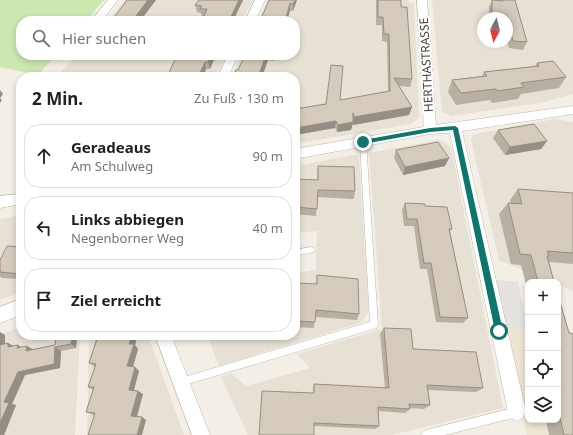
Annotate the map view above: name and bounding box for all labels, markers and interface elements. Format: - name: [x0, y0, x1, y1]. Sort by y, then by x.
- north arrow: [477, 12, 513, 48]
- search box: [16, 16, 300, 60]
- street label: HERTHASTRASSE: [415, 17, 437, 113]
- icon: search: [30, 27, 52, 49]
- text: Hier suchen: [62, 28, 146, 48]
- text: 2 Min.: [32, 87, 83, 110]
- text: Zu Fuß · 130 m: [194, 89, 284, 107]
- route end: [354, 133, 372, 151]
- text: Geradeaus: [71, 137, 151, 157]
- icon: ahead: [33, 145, 55, 167]
- text: 90 m: [253, 147, 283, 165]
- text: Am Schulweg: [71, 157, 153, 175]
- text: Links abbiegen: [71, 209, 184, 229]
- icon: left: [33, 217, 55, 239]
- text: 40 m: [253, 219, 283, 237]
- text: Negenborner Weg: [71, 229, 184, 247]
- map controls: [525, 279, 561, 423]
- button: +: [525, 279, 561, 315]
- icon: arrive: [33, 289, 55, 311]
- text: Ziel erreicht: [71, 290, 161, 310]
- button: −: [525, 315, 561, 351]
- route start: [490, 322, 508, 340]
- button: locate: [525, 351, 561, 387]
- button: layers: [525, 387, 561, 423]

